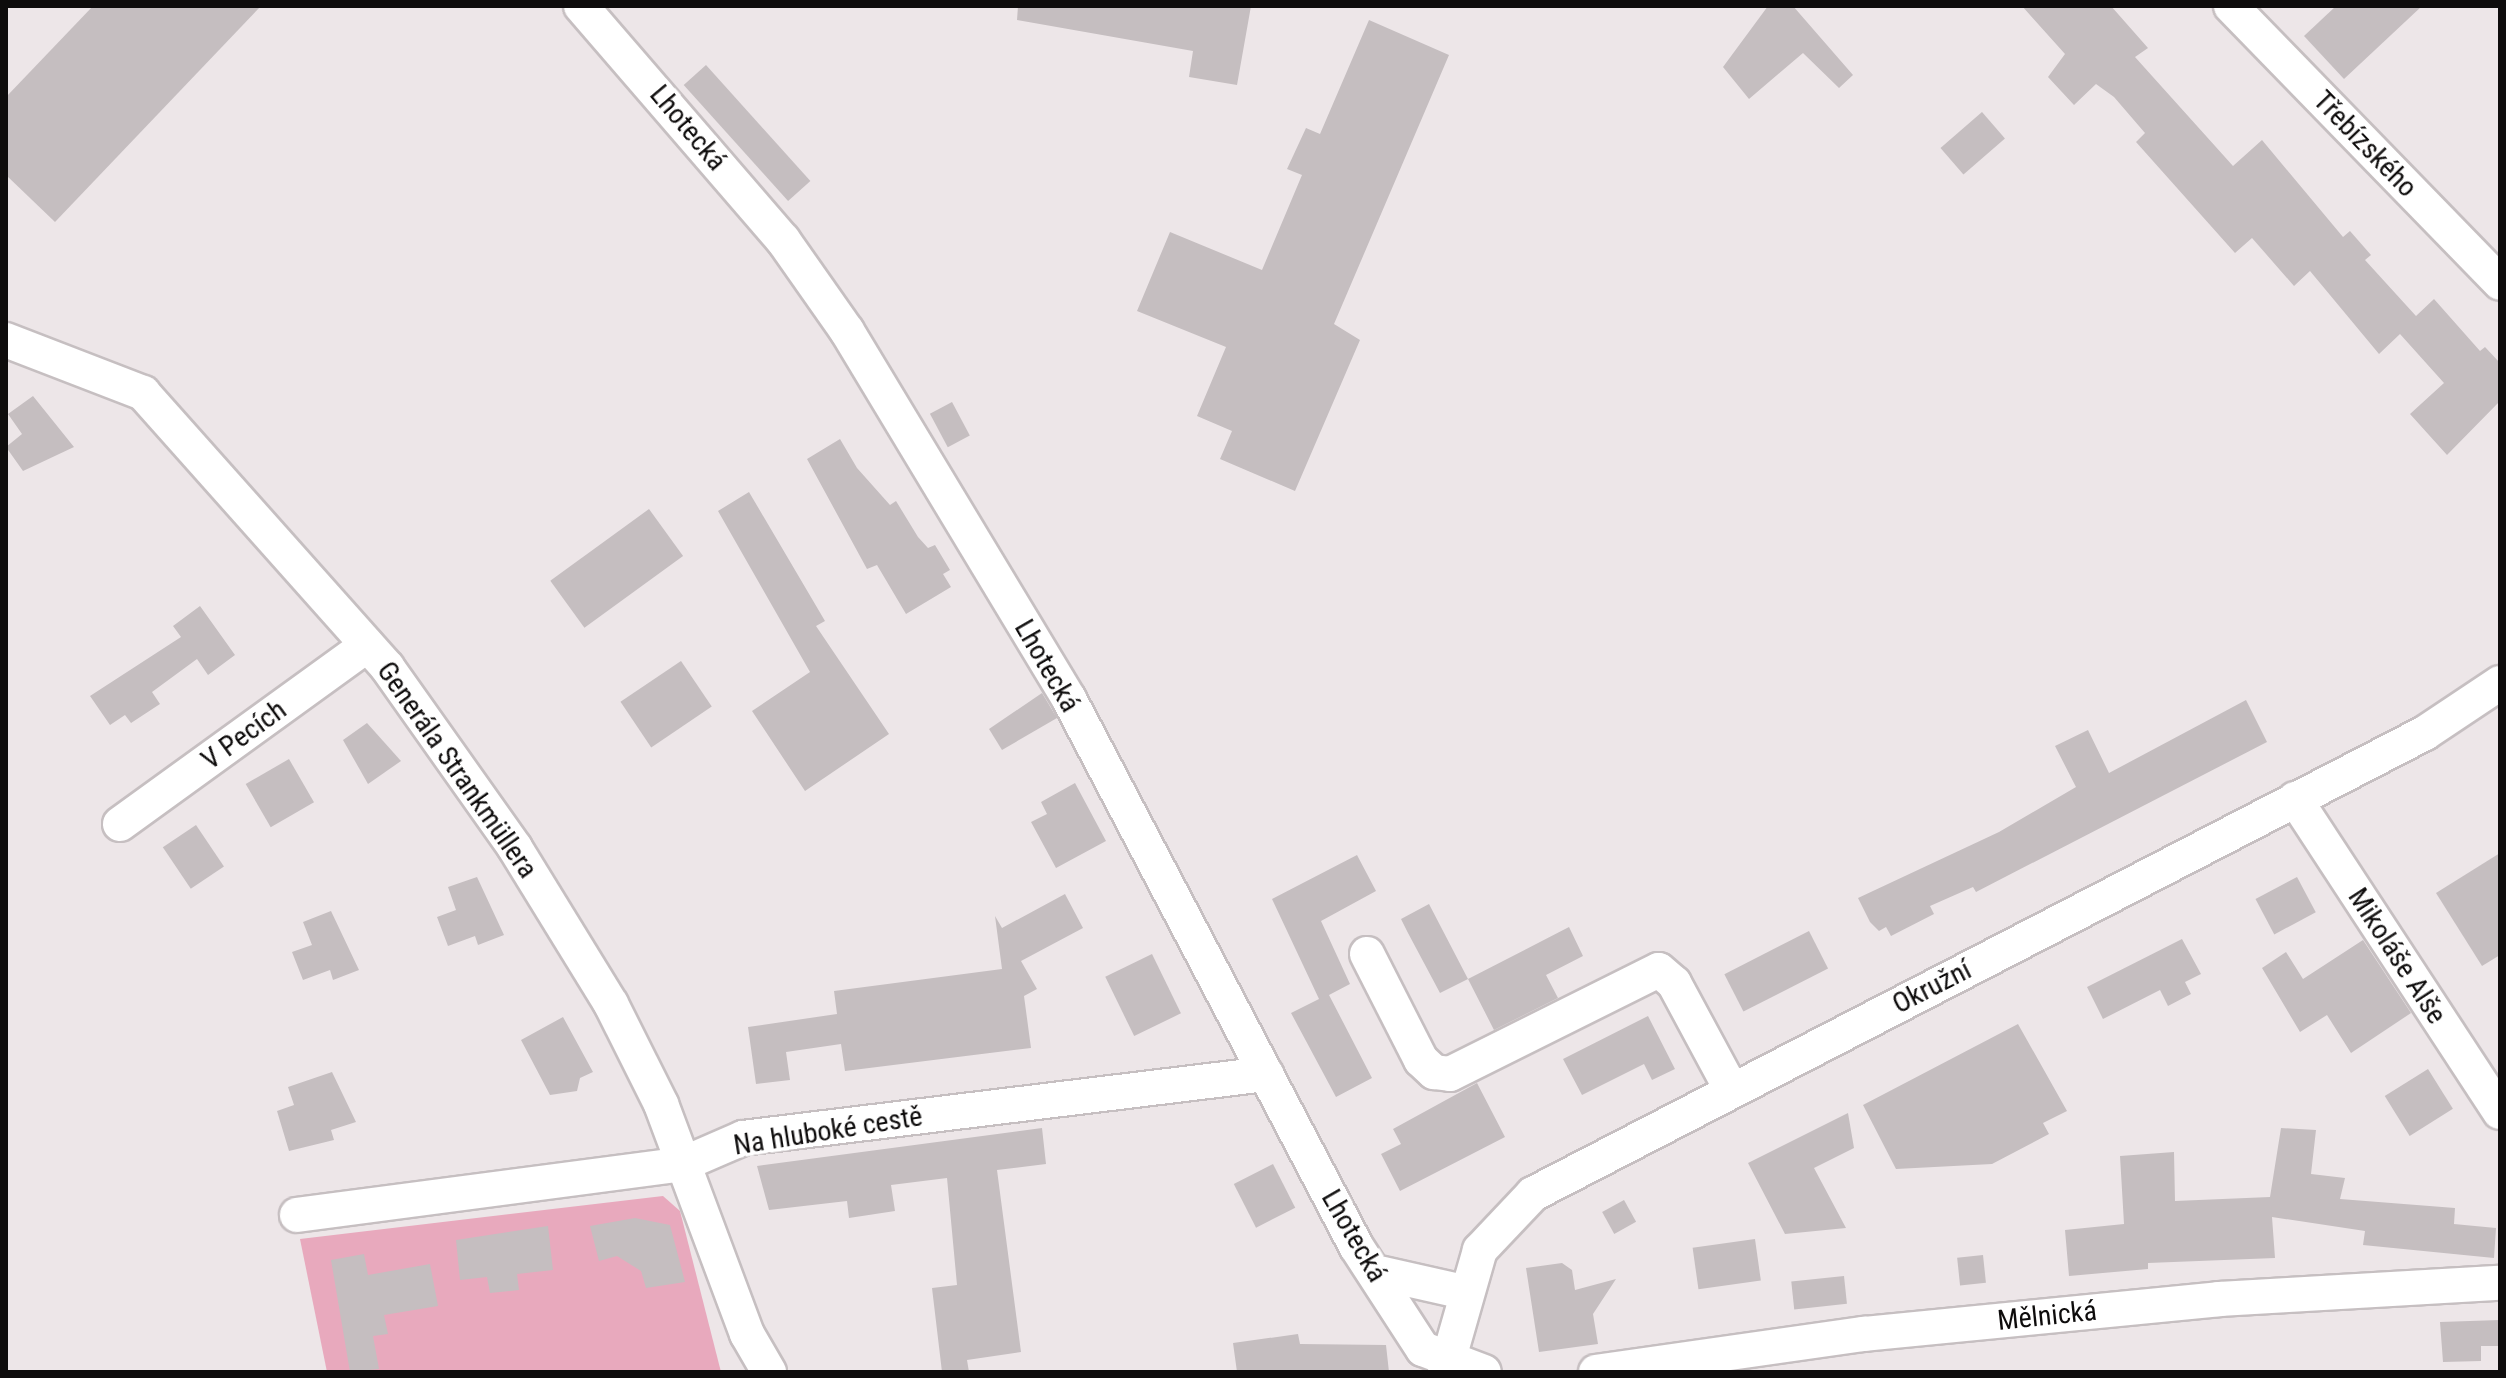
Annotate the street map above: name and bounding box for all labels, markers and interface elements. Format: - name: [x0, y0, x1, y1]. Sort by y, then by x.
- street label: Lhotecká: [643, 78, 733, 178]
- street label: Třebízského: [2306, 84, 2424, 204]
- street label: Lhotecká: [1007, 614, 1087, 718]
- street label: Generála Strankmüllera: [370, 655, 544, 885]
- street label: V Pecích: [195, 693, 293, 777]
- street label: Mikoláše Alše: [2341, 882, 2453, 1030]
- street label: Okružní: [1887, 953, 1977, 1021]
- street label: Na hluboké cestě: [731, 1099, 925, 1163]
- street label: Lhotecká: [1314, 1184, 1394, 1288]
- street label: Mělnická: [1996, 1294, 2098, 1338]

